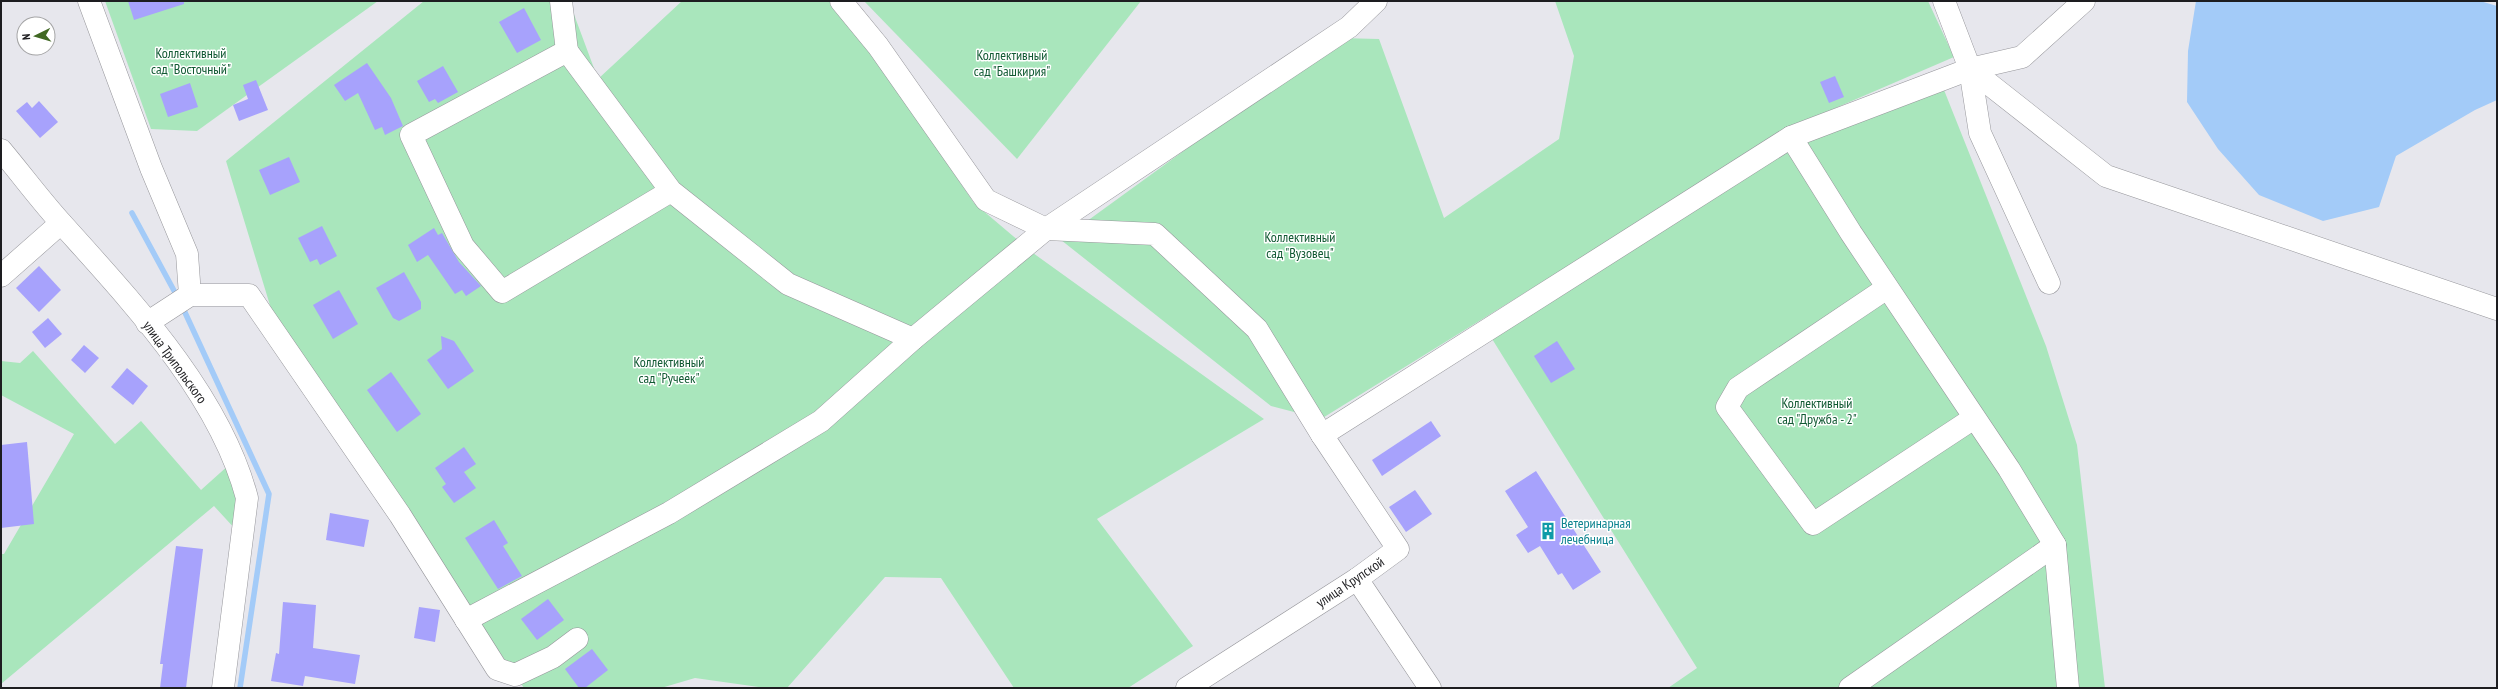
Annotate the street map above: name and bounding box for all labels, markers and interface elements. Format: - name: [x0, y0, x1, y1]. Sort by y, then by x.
- north arrow: [16, 16, 56, 56]
- text: N: [19, 33, 33, 40]
- park label: Коллективный сад "Восточный": [151, 44, 231, 78]
- park label: Коллективный сад "Башкирия": [974, 46, 1050, 80]
- park label: Коллективный сад "Вузовец": [1265, 228, 1335, 262]
- street label: улица Трипольского: [139, 317, 211, 407]
- park label: Коллективный сад "Ручеёк": [634, 353, 704, 387]
- park label: Коллективный сад "Дружба - 2": [1777, 394, 1857, 428]
- place label: Ветеринарная лечебница: [1560, 514, 1631, 548]
- building icon: Ветеринарная лечебница: [1538, 521, 1558, 541]
- street label: улица Крупской: [1313, 553, 1387, 611]

